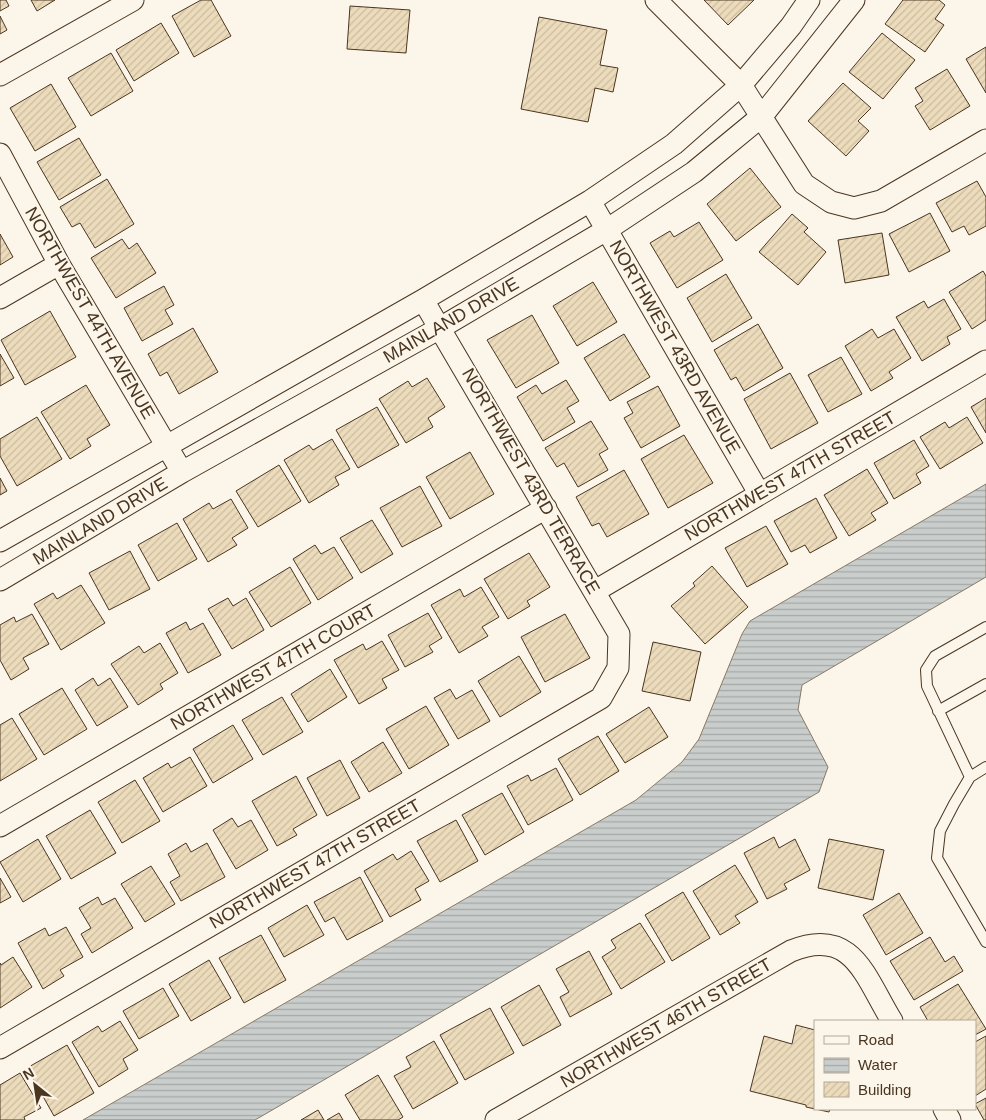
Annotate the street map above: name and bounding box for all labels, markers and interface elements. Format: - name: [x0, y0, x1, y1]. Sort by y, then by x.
- street label: NORTHWEST 44TH AVENUE: [21, 204, 159, 422]
- street label: NORTHWEST 43RD AVENUE: [606, 237, 744, 457]
- street label: MAINLAND DRIVE: [380, 273, 522, 367]
- street label: NORTHWEST 43RD TERRACE: [458, 365, 604, 597]
- street label: NORTHWEST 47TH STREET: [681, 407, 899, 545]
- street label: MAINLAND DRIVE: [29, 473, 171, 569]
- street label: NORTHWEST 47TH COURT: [167, 600, 379, 734]
- street label: NORTHWEST 47TH STREET: [206, 795, 424, 933]
- street label: NORTHWEST 46TH STREET: [557, 954, 775, 1092]
- legend: [814, 1020, 976, 1110]
- text: Road: [858, 1031, 894, 1048]
- text: Water: [858, 1056, 897, 1073]
- north arrow: [10, 1060, 60, 1110]
- text: N: [20, 1064, 37, 1083]
- text: Building: [858, 1081, 911, 1098]

